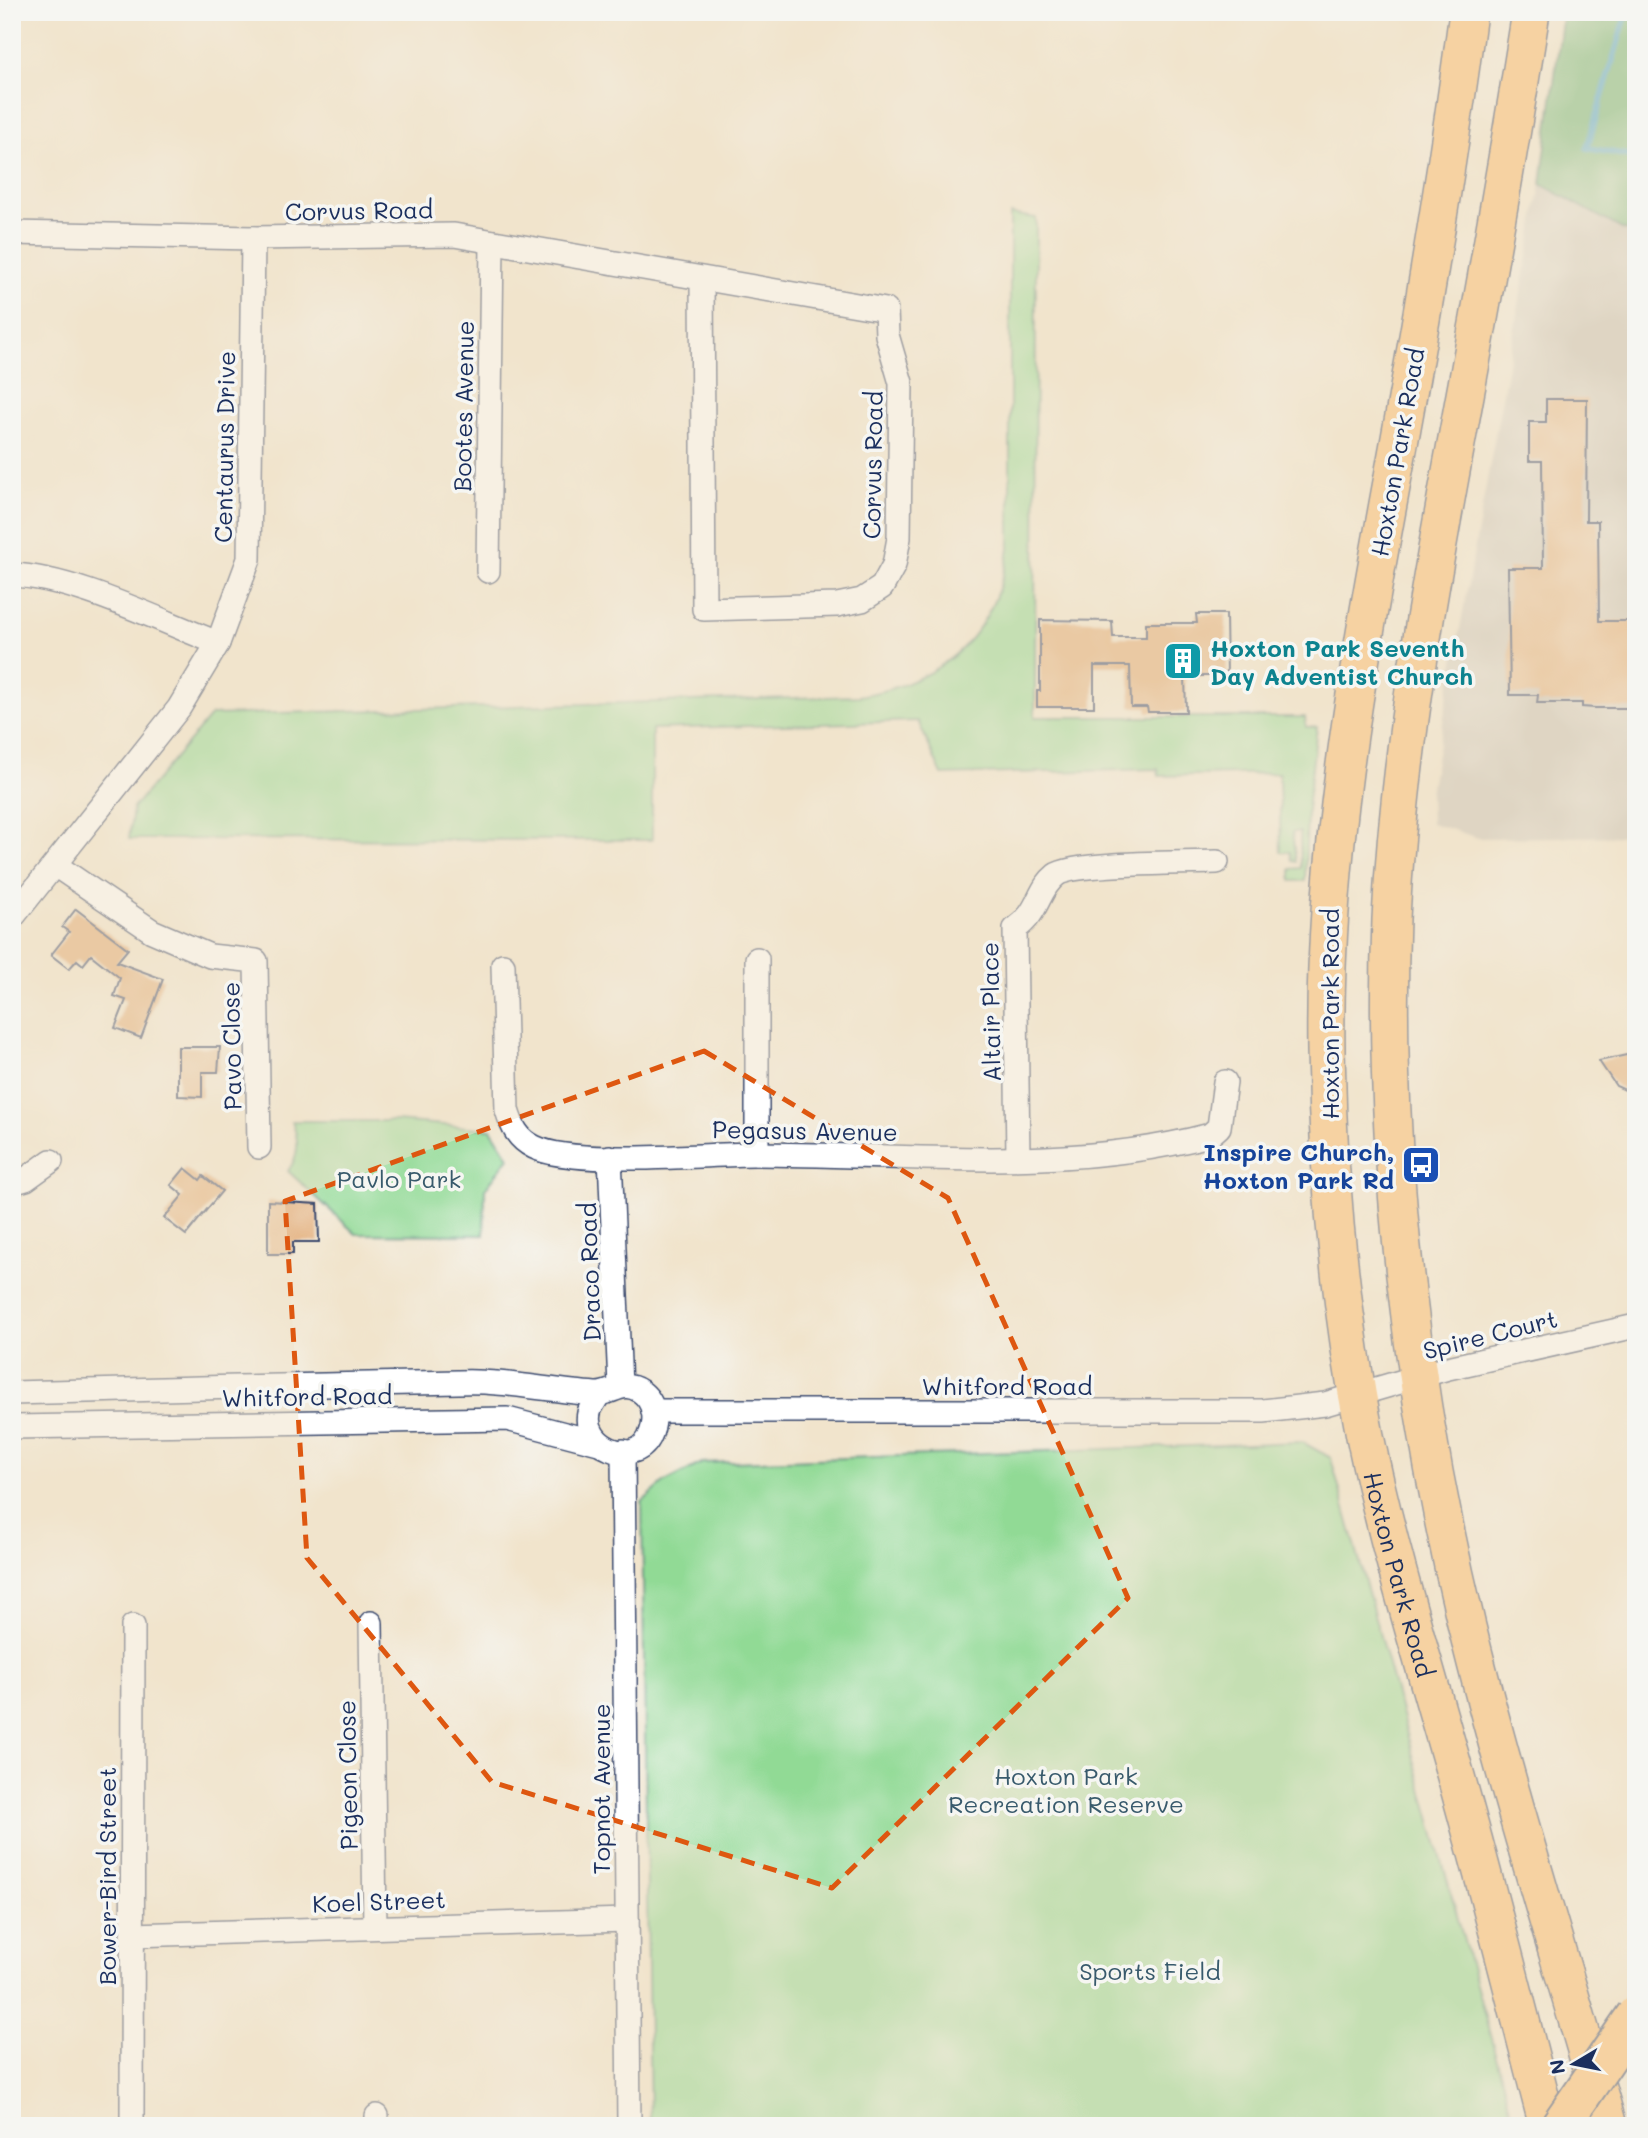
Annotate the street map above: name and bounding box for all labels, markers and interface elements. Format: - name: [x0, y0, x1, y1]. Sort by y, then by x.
- street label: Corvus Road: [285, 193, 433, 227]
- street label: Bootes Avenue: [446, 320, 480, 492]
- street label: Hoxton Park Road: [1363, 345, 1431, 559]
- street label: Centaurus Drive: [207, 351, 241, 543]
- street label: Corvus Road: [855, 391, 889, 539]
- place label: Hoxton Park Seventh Day Adventist Church: [1210, 632, 1473, 691]
- building icon: Hoxton Park Seventh Day Adventist Church: [1162, 640, 1204, 682]
- street label: Hoxton Park Road: [1314, 908, 1345, 1120]
- street label: Altair Place: [973, 942, 1007, 1082]
- street label: Pavo Close: [214, 982, 248, 1110]
- street label: Pegasus Avenue: [712, 1113, 898, 1147]
- place label: Inspire Church, Hoxton Park Rd: [1203, 1136, 1394, 1195]
- bus stop icon: Inspire Church, Hoxton Park Rd: [1400, 1144, 1442, 1186]
- park label: Pavlo Park: [337, 1163, 461, 1194]
- street label: Draco Road: [571, 1202, 607, 1342]
- street label: Spire Court: [1420, 1302, 1560, 1366]
- street label: Whitford Road: [922, 1370, 1092, 1401]
- street label: Whitford Road: [221, 1379, 393, 1413]
- street label: Hoxton Park Road: [1358, 1469, 1442, 1681]
- street label: Pigeon Close: [330, 1700, 364, 1850]
- street label: Topnot Avenue: [585, 1703, 616, 1875]
- park label: Hoxton Park Recreation Reserve: [948, 1760, 1184, 1819]
- street label: Bower-Bird Street: [91, 1767, 122, 1985]
- street label: Koel Street: [312, 1883, 446, 1919]
- park label: Sports Field: [1079, 1955, 1221, 1986]
- north arrow: [1540, 2030, 1610, 2100]
- text: N: [1543, 2058, 1570, 2076]

